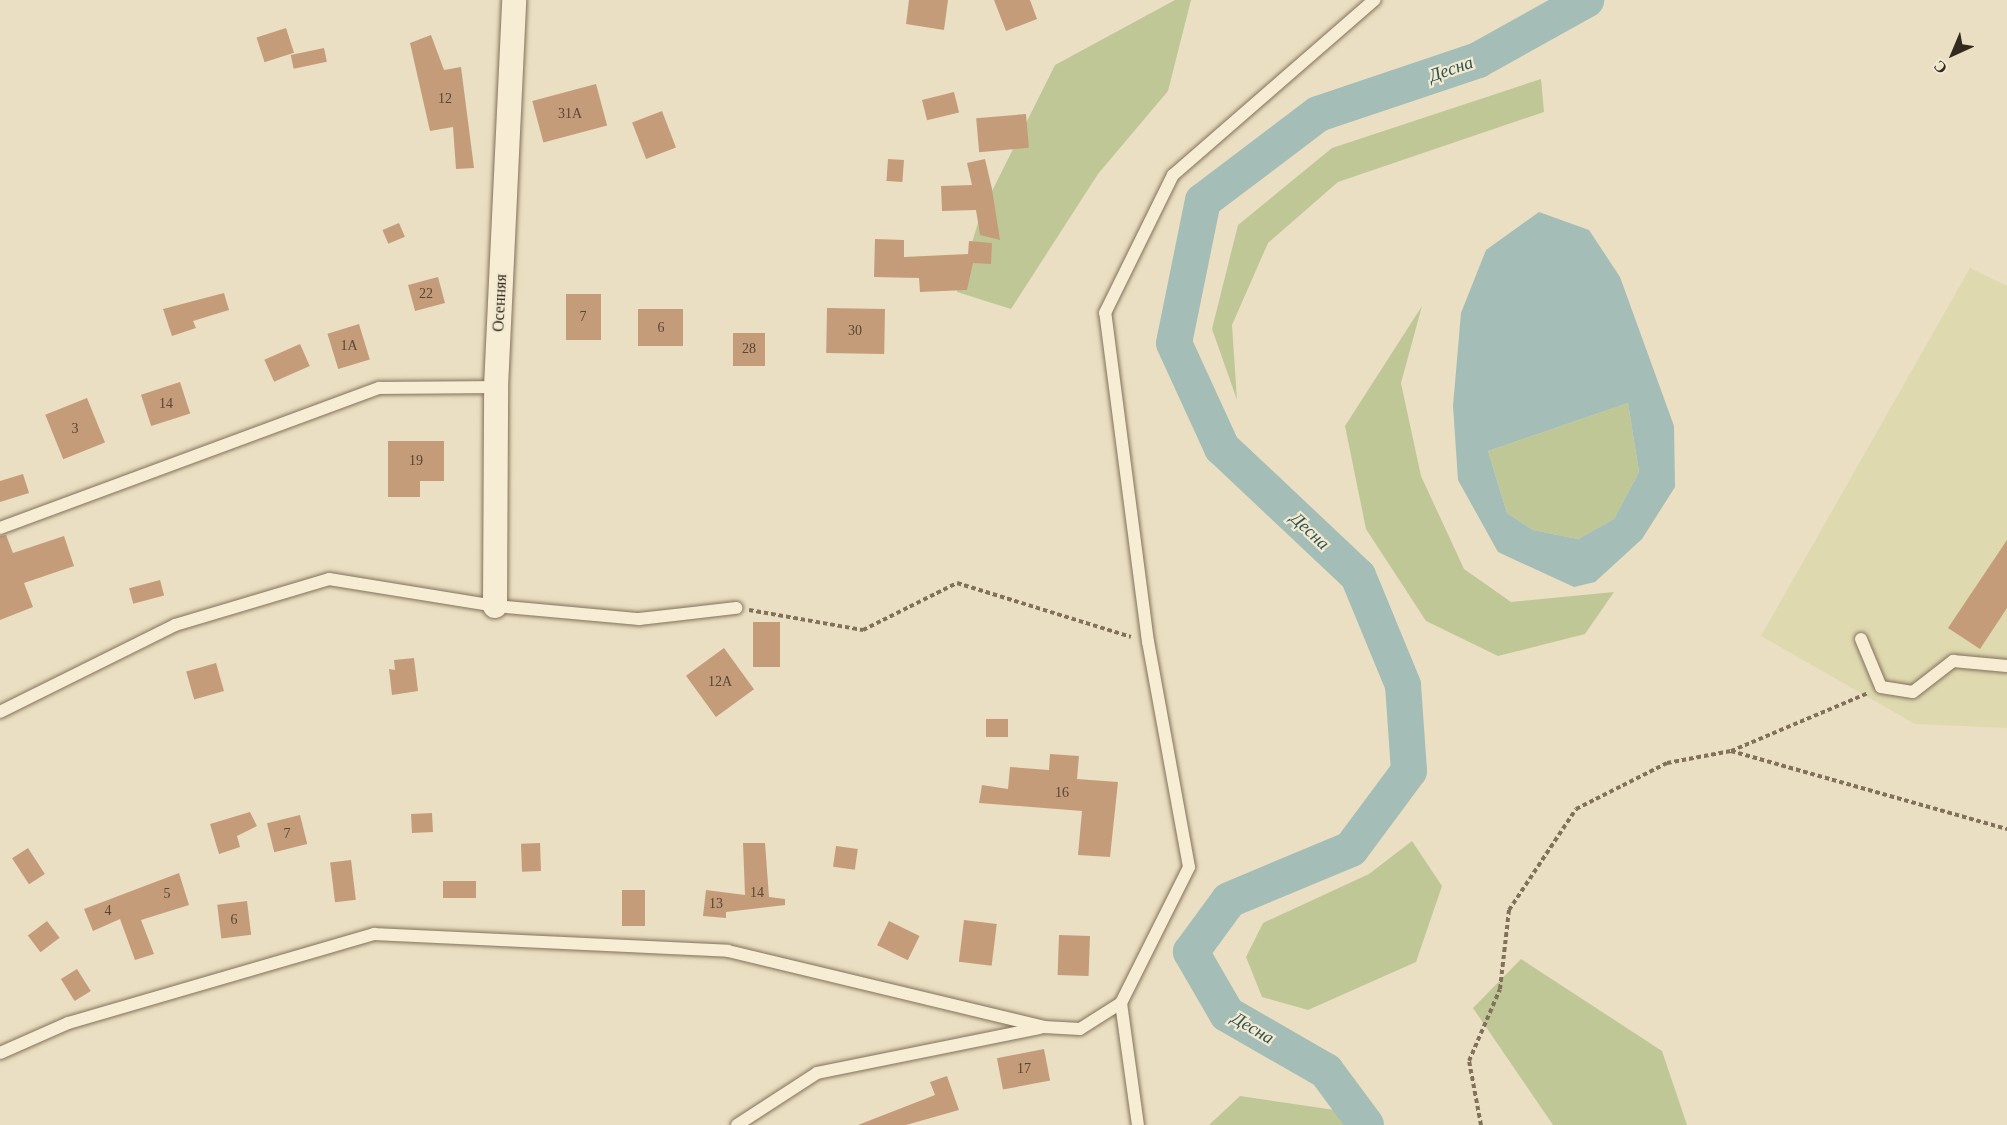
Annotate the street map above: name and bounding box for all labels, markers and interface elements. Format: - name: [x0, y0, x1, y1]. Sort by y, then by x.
- north arrow: [1923, 24, 1983, 84]
- water label: Десна: [1426, 51, 1476, 87]
- text: С: [1930, 57, 1950, 77]
- house number: 12: [438, 91, 452, 107]
- house number: 31А: [558, 106, 582, 122]
- street label: Осенняя: [489, 274, 511, 332]
- house number: 22: [419, 286, 433, 302]
- house number: 7: [580, 309, 586, 325]
- house number: 6: [658, 320, 664, 336]
- house number: 30: [848, 323, 862, 339]
- house number: 1А: [340, 338, 358, 354]
- house number: 28: [742, 341, 756, 357]
- house number: 14: [159, 396, 173, 412]
- house number: 3: [72, 421, 78, 437]
- house number: 19: [409, 453, 423, 469]
- water label: Десна: [1286, 508, 1334, 554]
- house number: 12А: [708, 674, 732, 690]
- house number: 16: [1055, 785, 1069, 801]
- house number: 7: [284, 826, 290, 842]
- house number: 14: [750, 885, 764, 901]
- house number: 5: [164, 886, 170, 902]
- house number: 13: [709, 896, 723, 912]
- house number: 4: [104, 903, 112, 919]
- house number: 6: [230, 912, 238, 928]
- water label: Десна: [1228, 1007, 1278, 1049]
- house number: 17: [1017, 1061, 1031, 1077]

